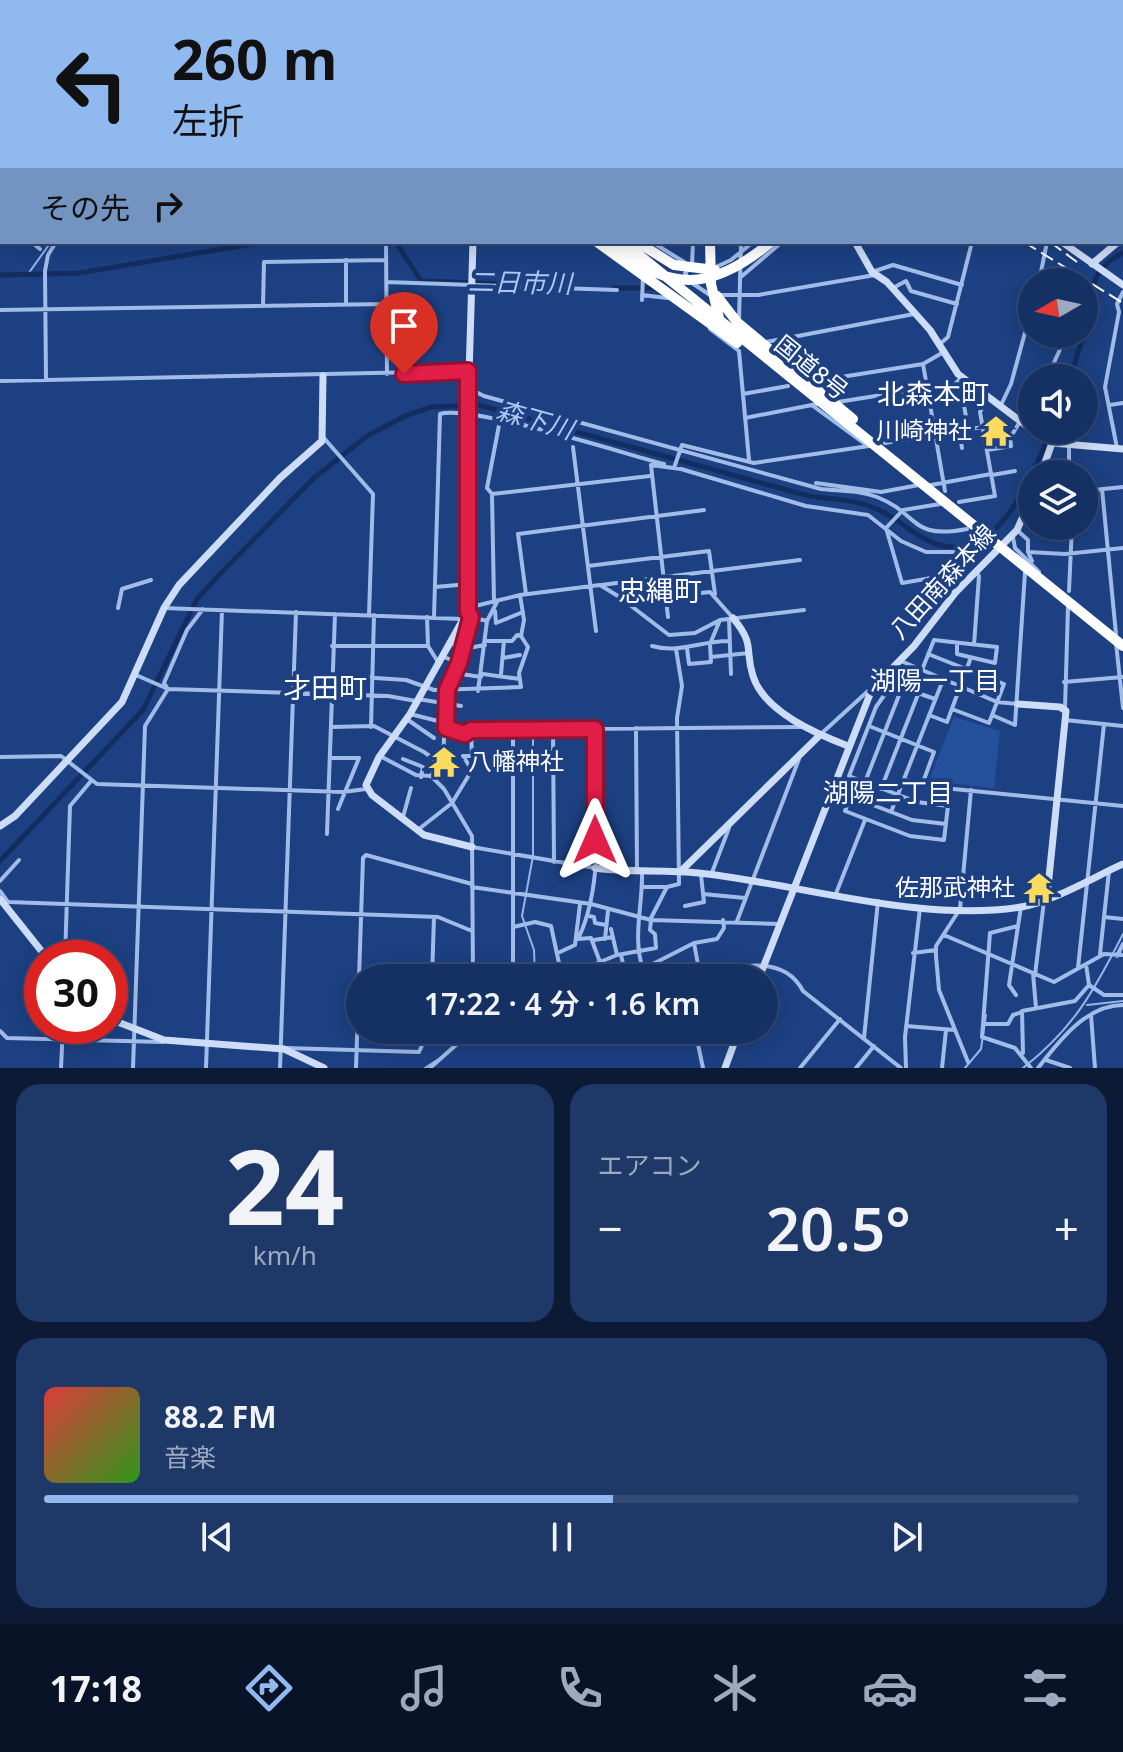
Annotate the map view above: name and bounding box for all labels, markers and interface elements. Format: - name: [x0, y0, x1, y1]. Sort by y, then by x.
- text: 260 m: [172, 20, 337, 96]
- icon: left: [40, 32, 144, 136]
- text: 左折: [172, 96, 244, 145]
- icon: right: [146, 184, 190, 228]
- text: その先: [40, 187, 130, 228]
- water label: 二日市川: [468, 263, 575, 301]
- north arrow: [1018, 268, 1098, 348]
- map controls: [1018, 268, 1098, 540]
- pin: [370, 292, 438, 374]
- icon: arrive: [382, 304, 426, 348]
- street label: 国道8号: [768, 327, 856, 407]
- button: sound: [1018, 364, 1098, 444]
- district label: 北森本町: [877, 374, 989, 412]
- water label: 森下川: [493, 391, 581, 448]
- place label: 川崎神社: [876, 413, 972, 446]
- temple icon: 川崎神社: [979, 414, 1013, 448]
- button: layers: [1018, 460, 1098, 540]
- street label: 八田南森本線: [881, 516, 1002, 646]
- district label: 忠縄町: [618, 571, 702, 609]
- district label: 湖陽一丁目: [870, 662, 1000, 698]
- district label: 才田町: [283, 668, 367, 706]
- place label: 八幡神社: [468, 744, 564, 777]
- temple icon: 八幡神社: [427, 745, 461, 779]
- district label: 湖陽二丁目: [823, 774, 953, 810]
- position arrow: [553, 798, 637, 882]
- place label: 佐那武神社: [895, 870, 1015, 903]
- temple icon: 佐那武神社: [1022, 871, 1056, 905]
- speed limit sign: 30: [24, 940, 128, 1044]
- text: 17:22 · 4 分 · 1.6 km: [424, 983, 700, 1024]
- text: 24: [225, 1114, 344, 1255]
- text: エアコン: [598, 1147, 702, 1183]
- text: 20.5°: [766, 1187, 911, 1269]
- text: −: [598, 1198, 623, 1258]
- text: +: [1054, 1198, 1079, 1258]
- text: km/h: [253, 1237, 317, 1273]
- text: 88.2 FM: [164, 1396, 276, 1437]
- text: 音楽: [164, 1439, 216, 1475]
- icon: previous: [195, 1515, 239, 1559]
- icon: pause: [540, 1515, 584, 1559]
- icon: next: [885, 1515, 929, 1559]
- icon: directions: [241, 1660, 297, 1716]
- icon: music: [396, 1660, 452, 1716]
- icon: phone: [552, 1660, 608, 1716]
- icon: climate: [707, 1660, 763, 1716]
- icon: car: [862, 1660, 918, 1716]
- icon: filters: [1017, 1660, 1073, 1716]
- text: 17:18: [50, 1664, 142, 1713]

